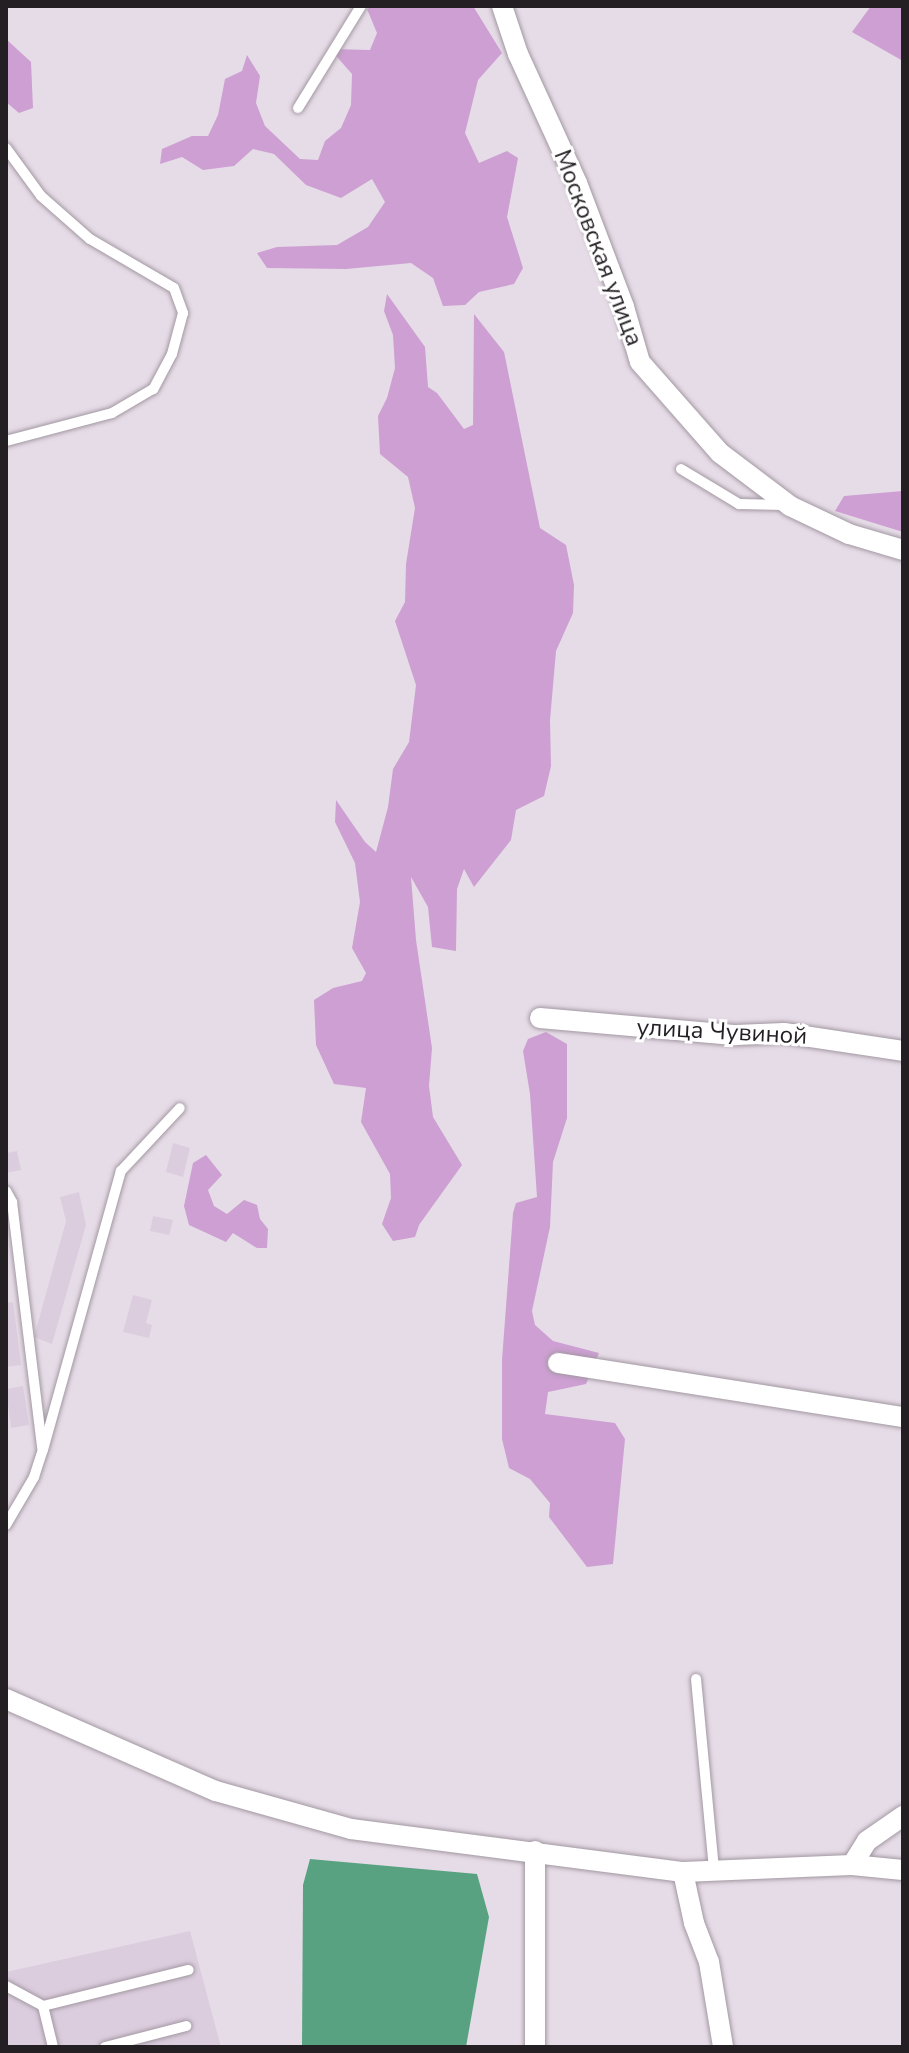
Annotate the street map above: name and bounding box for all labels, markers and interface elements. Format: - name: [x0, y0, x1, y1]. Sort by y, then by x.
- street label: Московская улица: [547, 146, 649, 350]
- street label: улица Чувиной: [636, 1013, 808, 1051]

